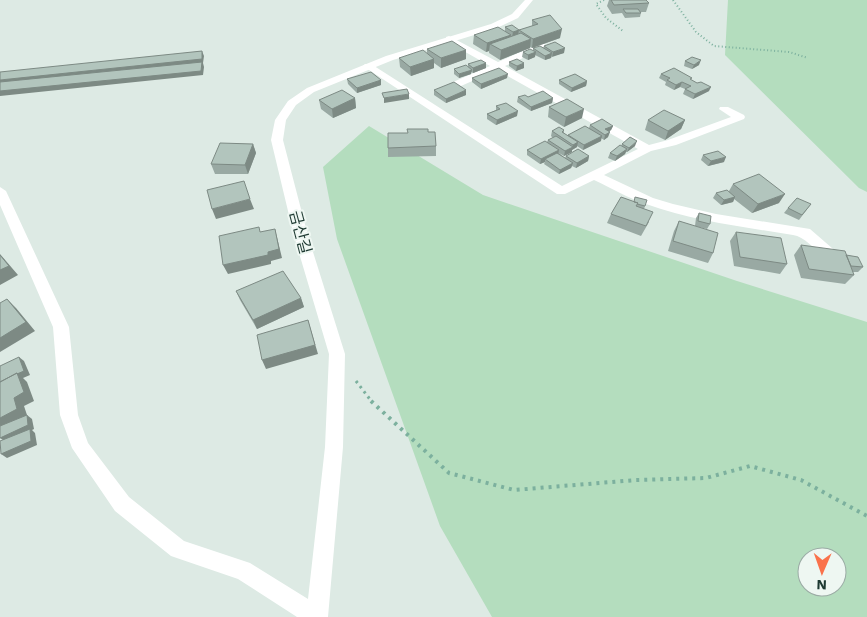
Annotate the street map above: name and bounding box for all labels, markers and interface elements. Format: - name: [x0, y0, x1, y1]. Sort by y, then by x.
- street label: 금산길: [286, 208, 315, 256]
- north arrow: [797, 547, 847, 597]
- text: N: [816, 577, 827, 593]

